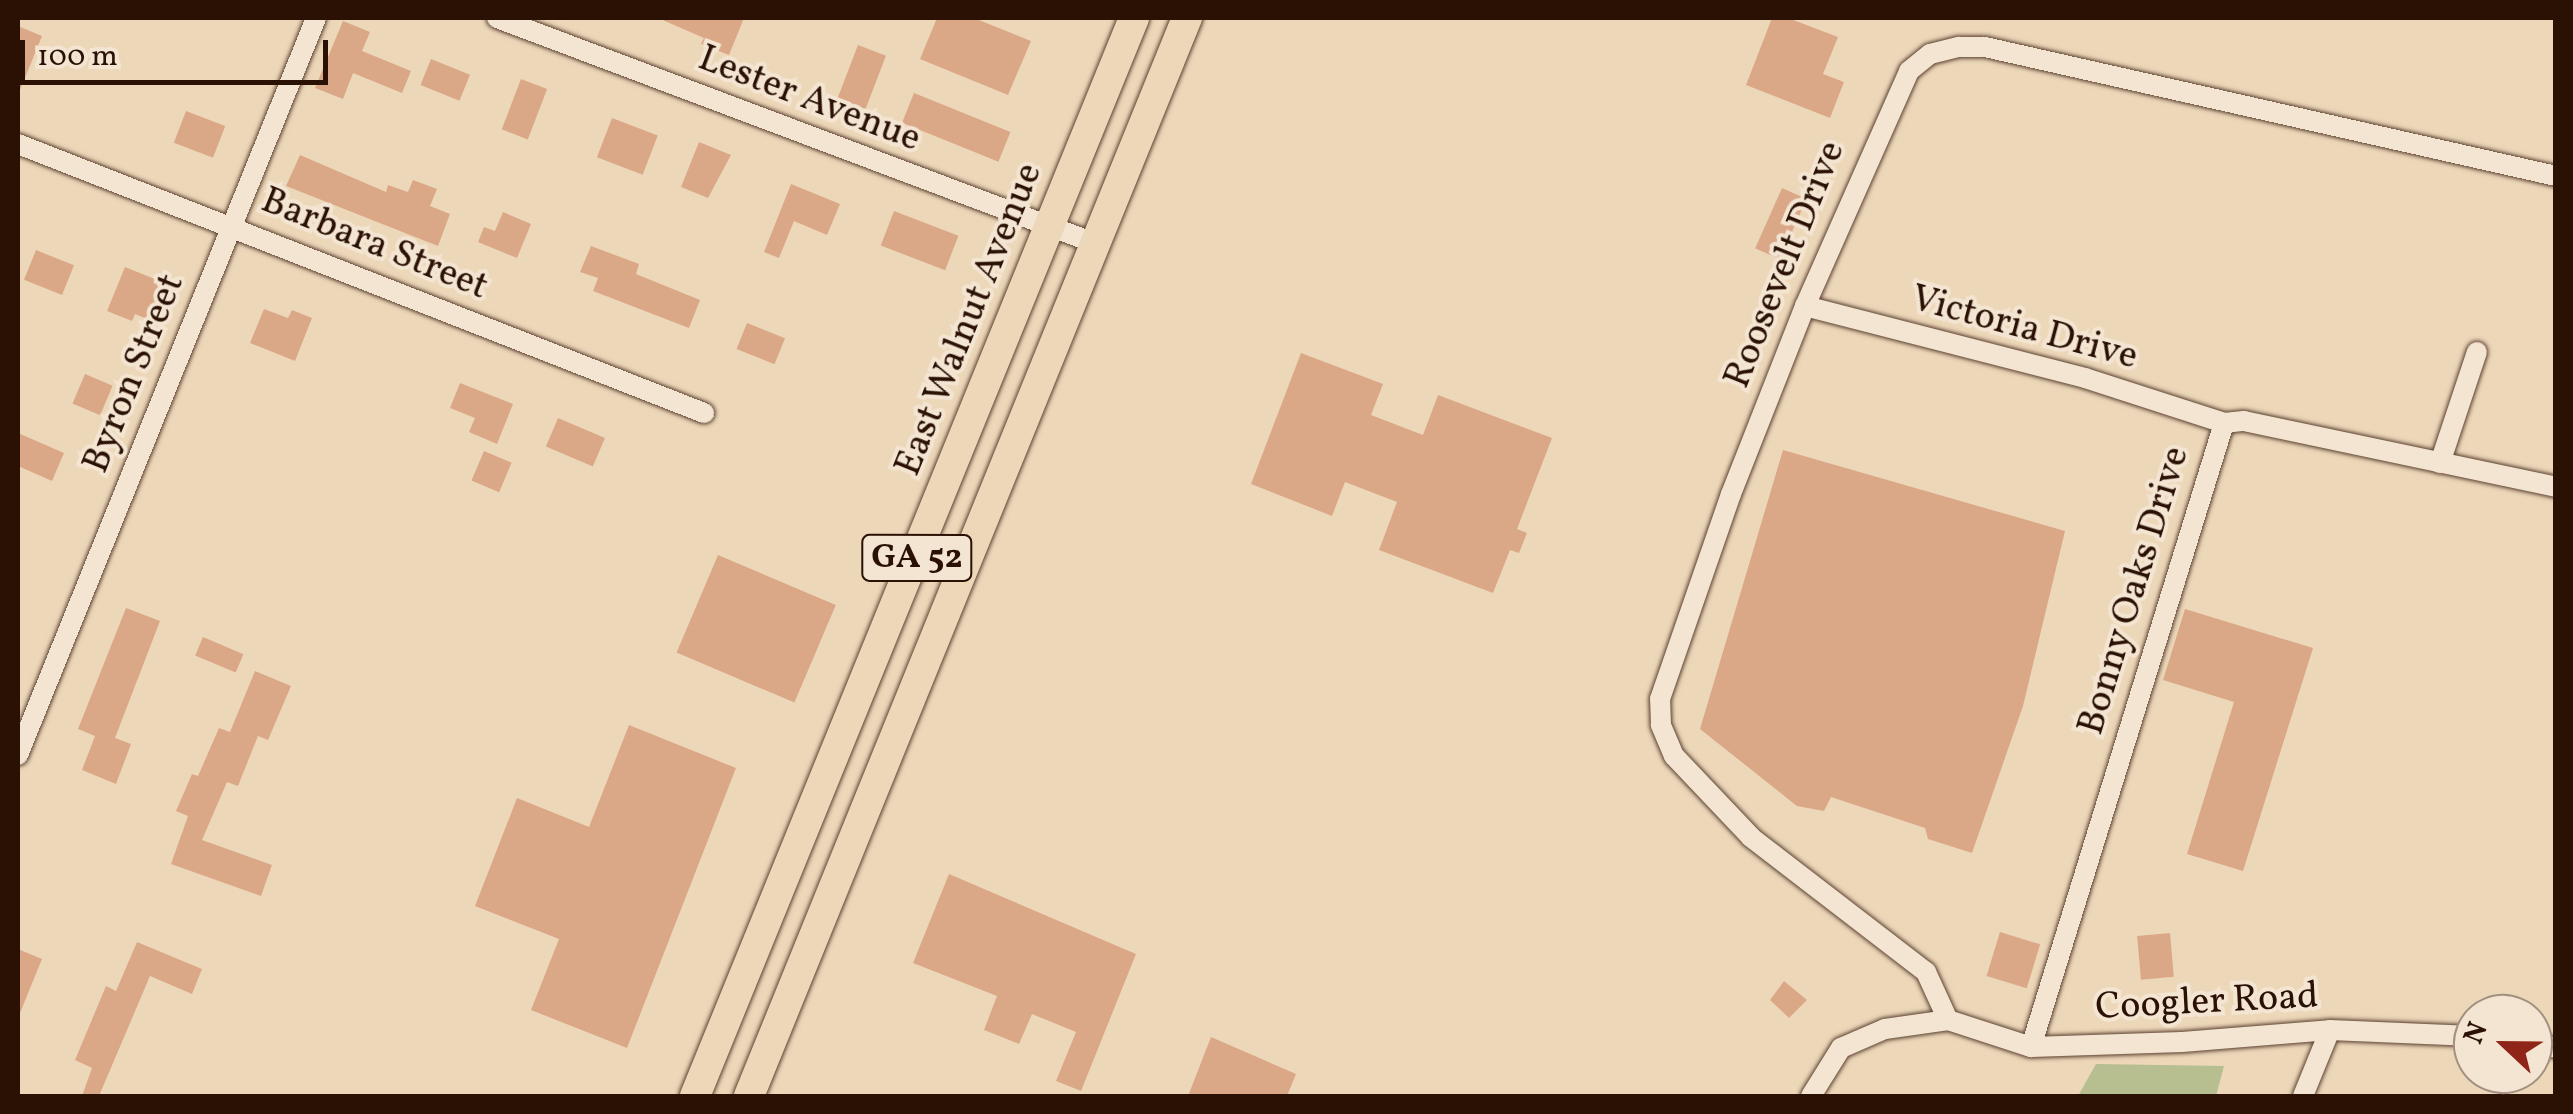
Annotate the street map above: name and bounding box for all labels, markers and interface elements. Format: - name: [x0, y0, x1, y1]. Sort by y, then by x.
- scale bar: [25, 20, 332, 82]
- text: 100 m: [37, 36, 118, 78]
- street label: Lester Avenue: [691, 37, 927, 163]
- street label: Roosevelt Drive: [1716, 135, 1856, 395]
- street label: East Walnut Avenue: [886, 157, 1054, 483]
- street label: Barbara Street: [254, 179, 494, 311]
- street label: Byron Street: [74, 268, 196, 480]
- street label: Victoria Drive: [1906, 277, 2142, 381]
- street label: Bonny Oaks Drive: [2069, 441, 2201, 741]
- road number: GA 52: [860, 528, 974, 588]
- street label: Coogler Road: [2094, 974, 2320, 1032]
- north arrow: [2453, 994, 2553, 1094]
- text: N: [2455, 1017, 2498, 1050]

